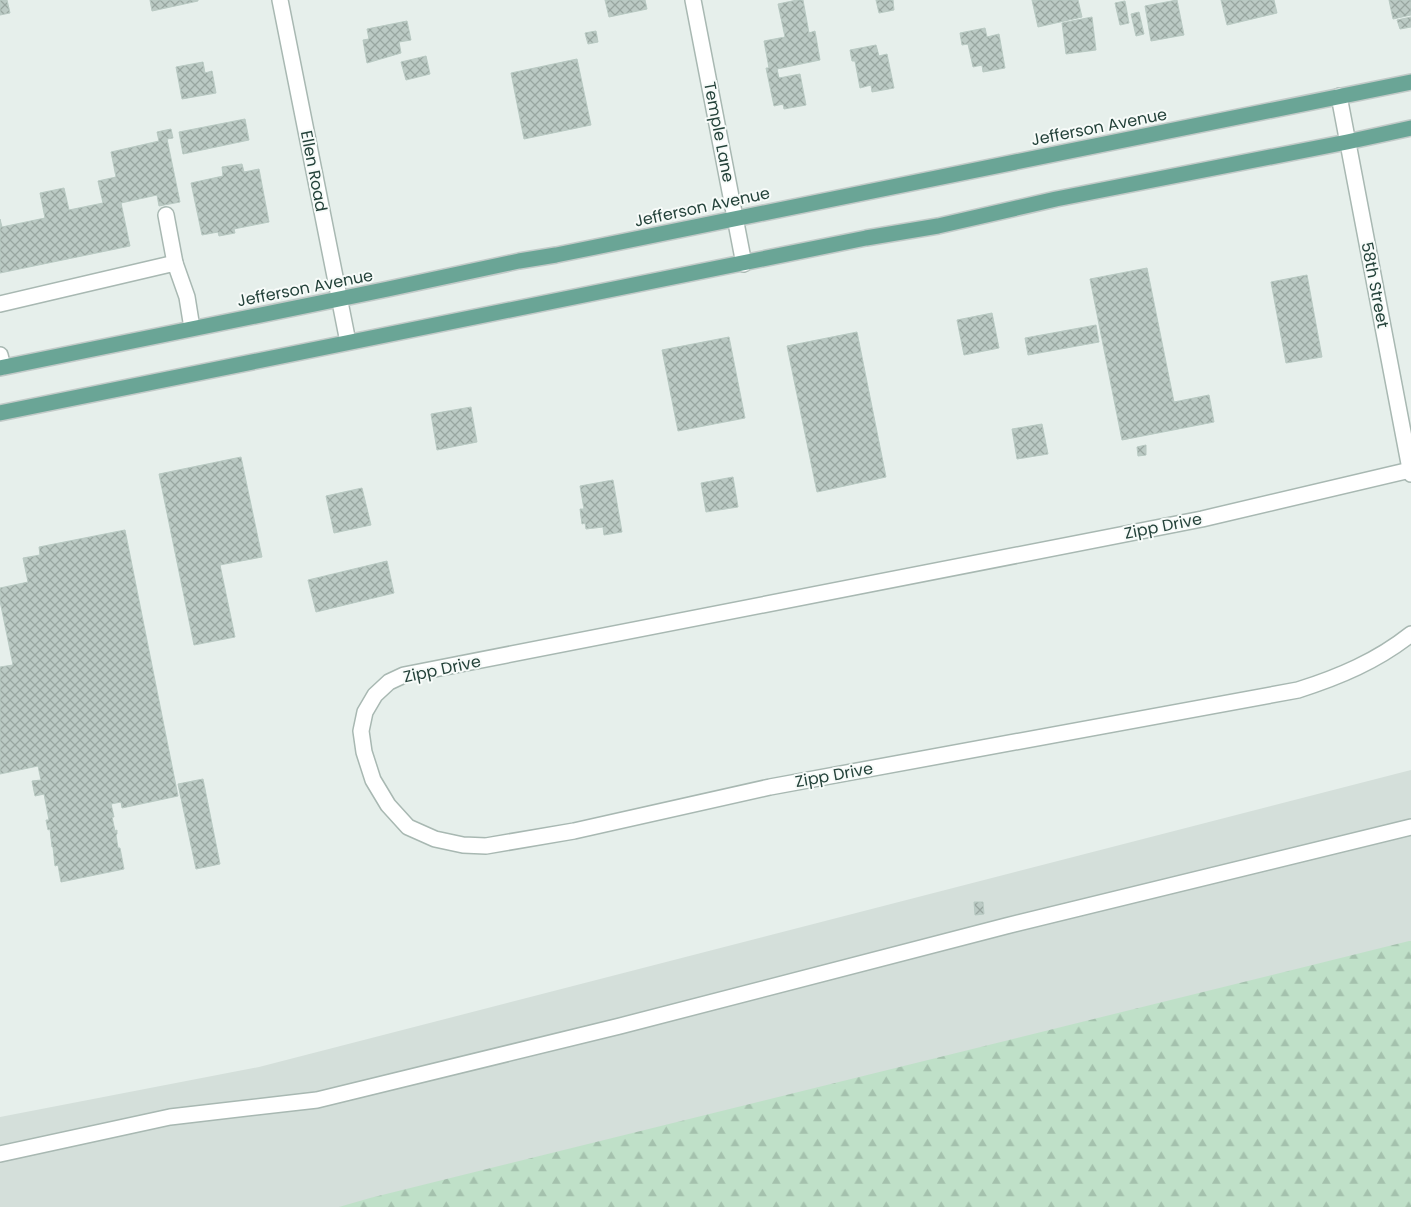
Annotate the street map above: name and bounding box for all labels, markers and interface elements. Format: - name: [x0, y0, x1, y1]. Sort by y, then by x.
- street label: Temple Lane: [698, 80, 740, 184]
- street label: Jefferson Avenue: [1029, 103, 1169, 151]
- street label: Ellen Road: [295, 128, 333, 214]
- street label: Jefferson Avenue: [632, 181, 772, 233]
- street label: 58th Street: [1355, 240, 1395, 330]
- street label: Jefferson Avenue: [235, 264, 375, 312]
- street label: Zipp Drive: [1122, 507, 1204, 545]
- street label: Zipp Drive: [401, 650, 483, 688]
- street label: Zipp Drive: [793, 757, 875, 793]

